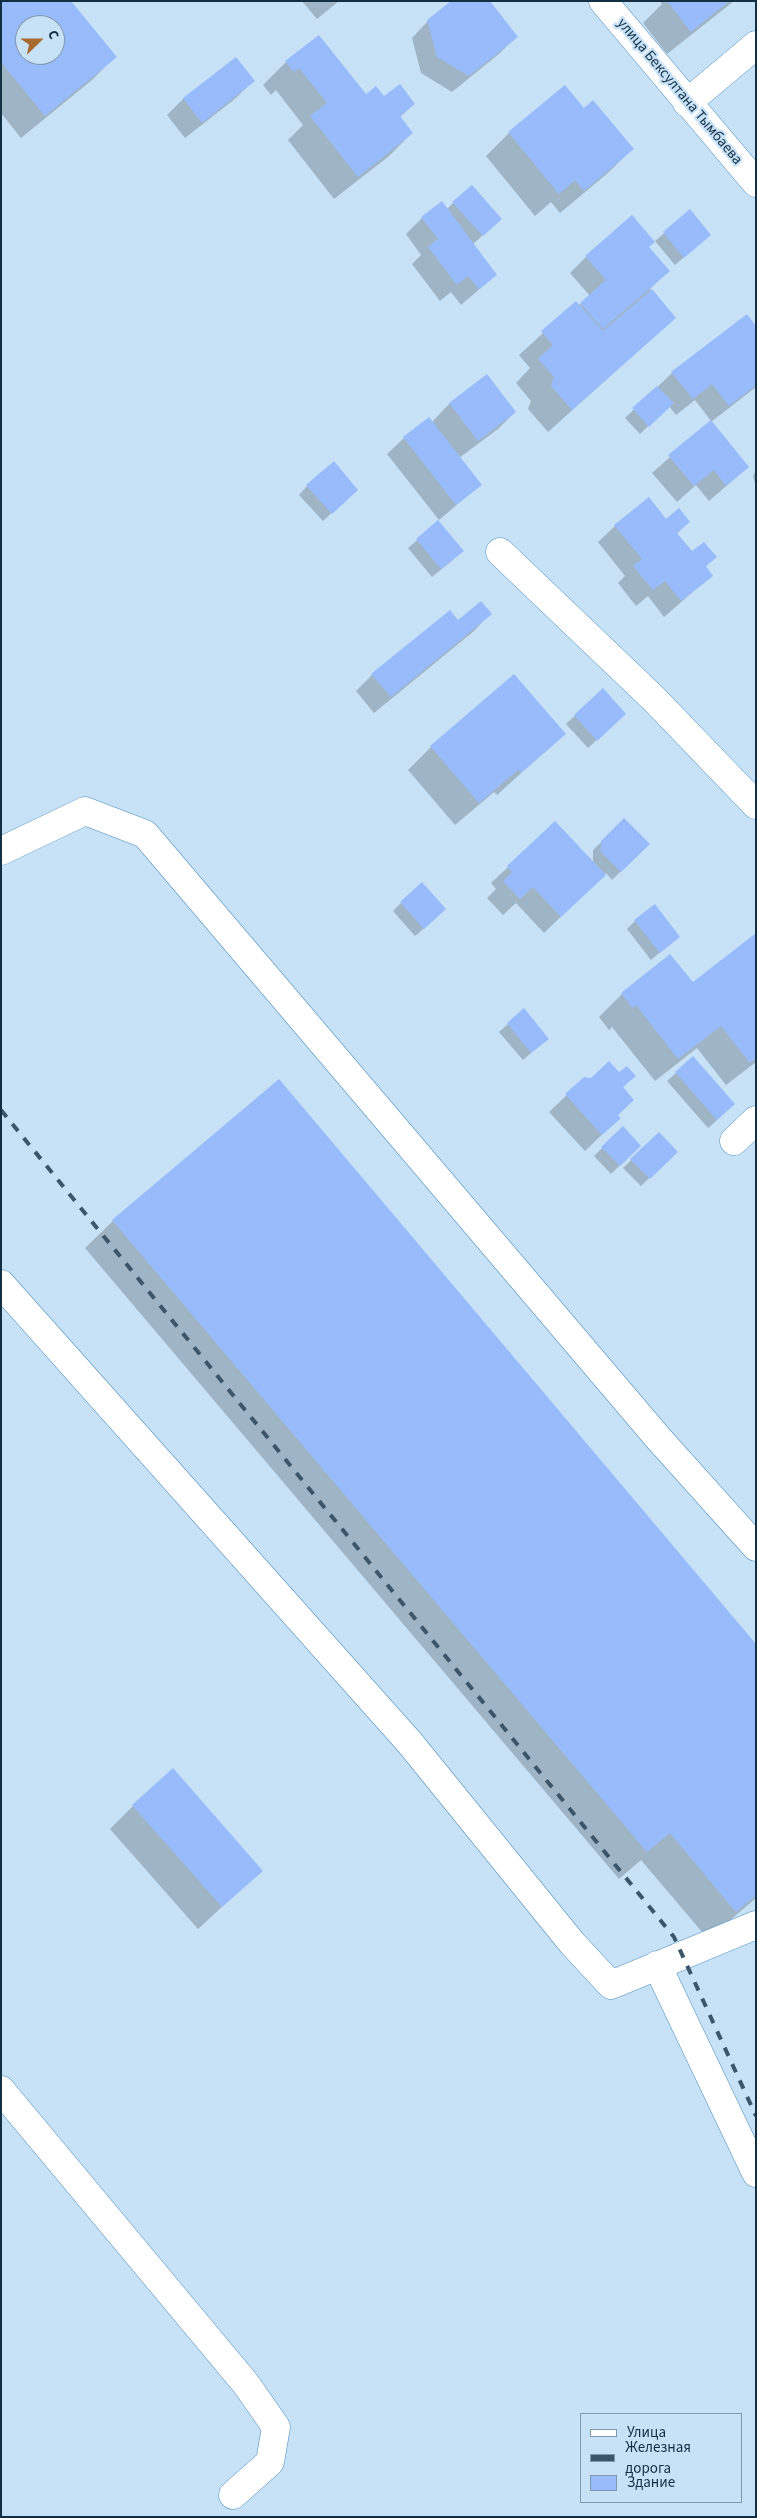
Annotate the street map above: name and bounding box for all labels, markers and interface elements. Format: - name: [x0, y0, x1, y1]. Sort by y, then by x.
- north arrow: [15, 15, 65, 65]
- street label: улица Бексултана Тымбаева: [612, 15, 746, 169]
- text: С: [42, 27, 64, 42]
- legend: [580, 2413, 742, 2503]
- text: Улица: [627, 2422, 666, 2443]
- text: Железная дорога: [625, 2437, 691, 2479]
- text: Здание: [627, 2472, 675, 2493]

